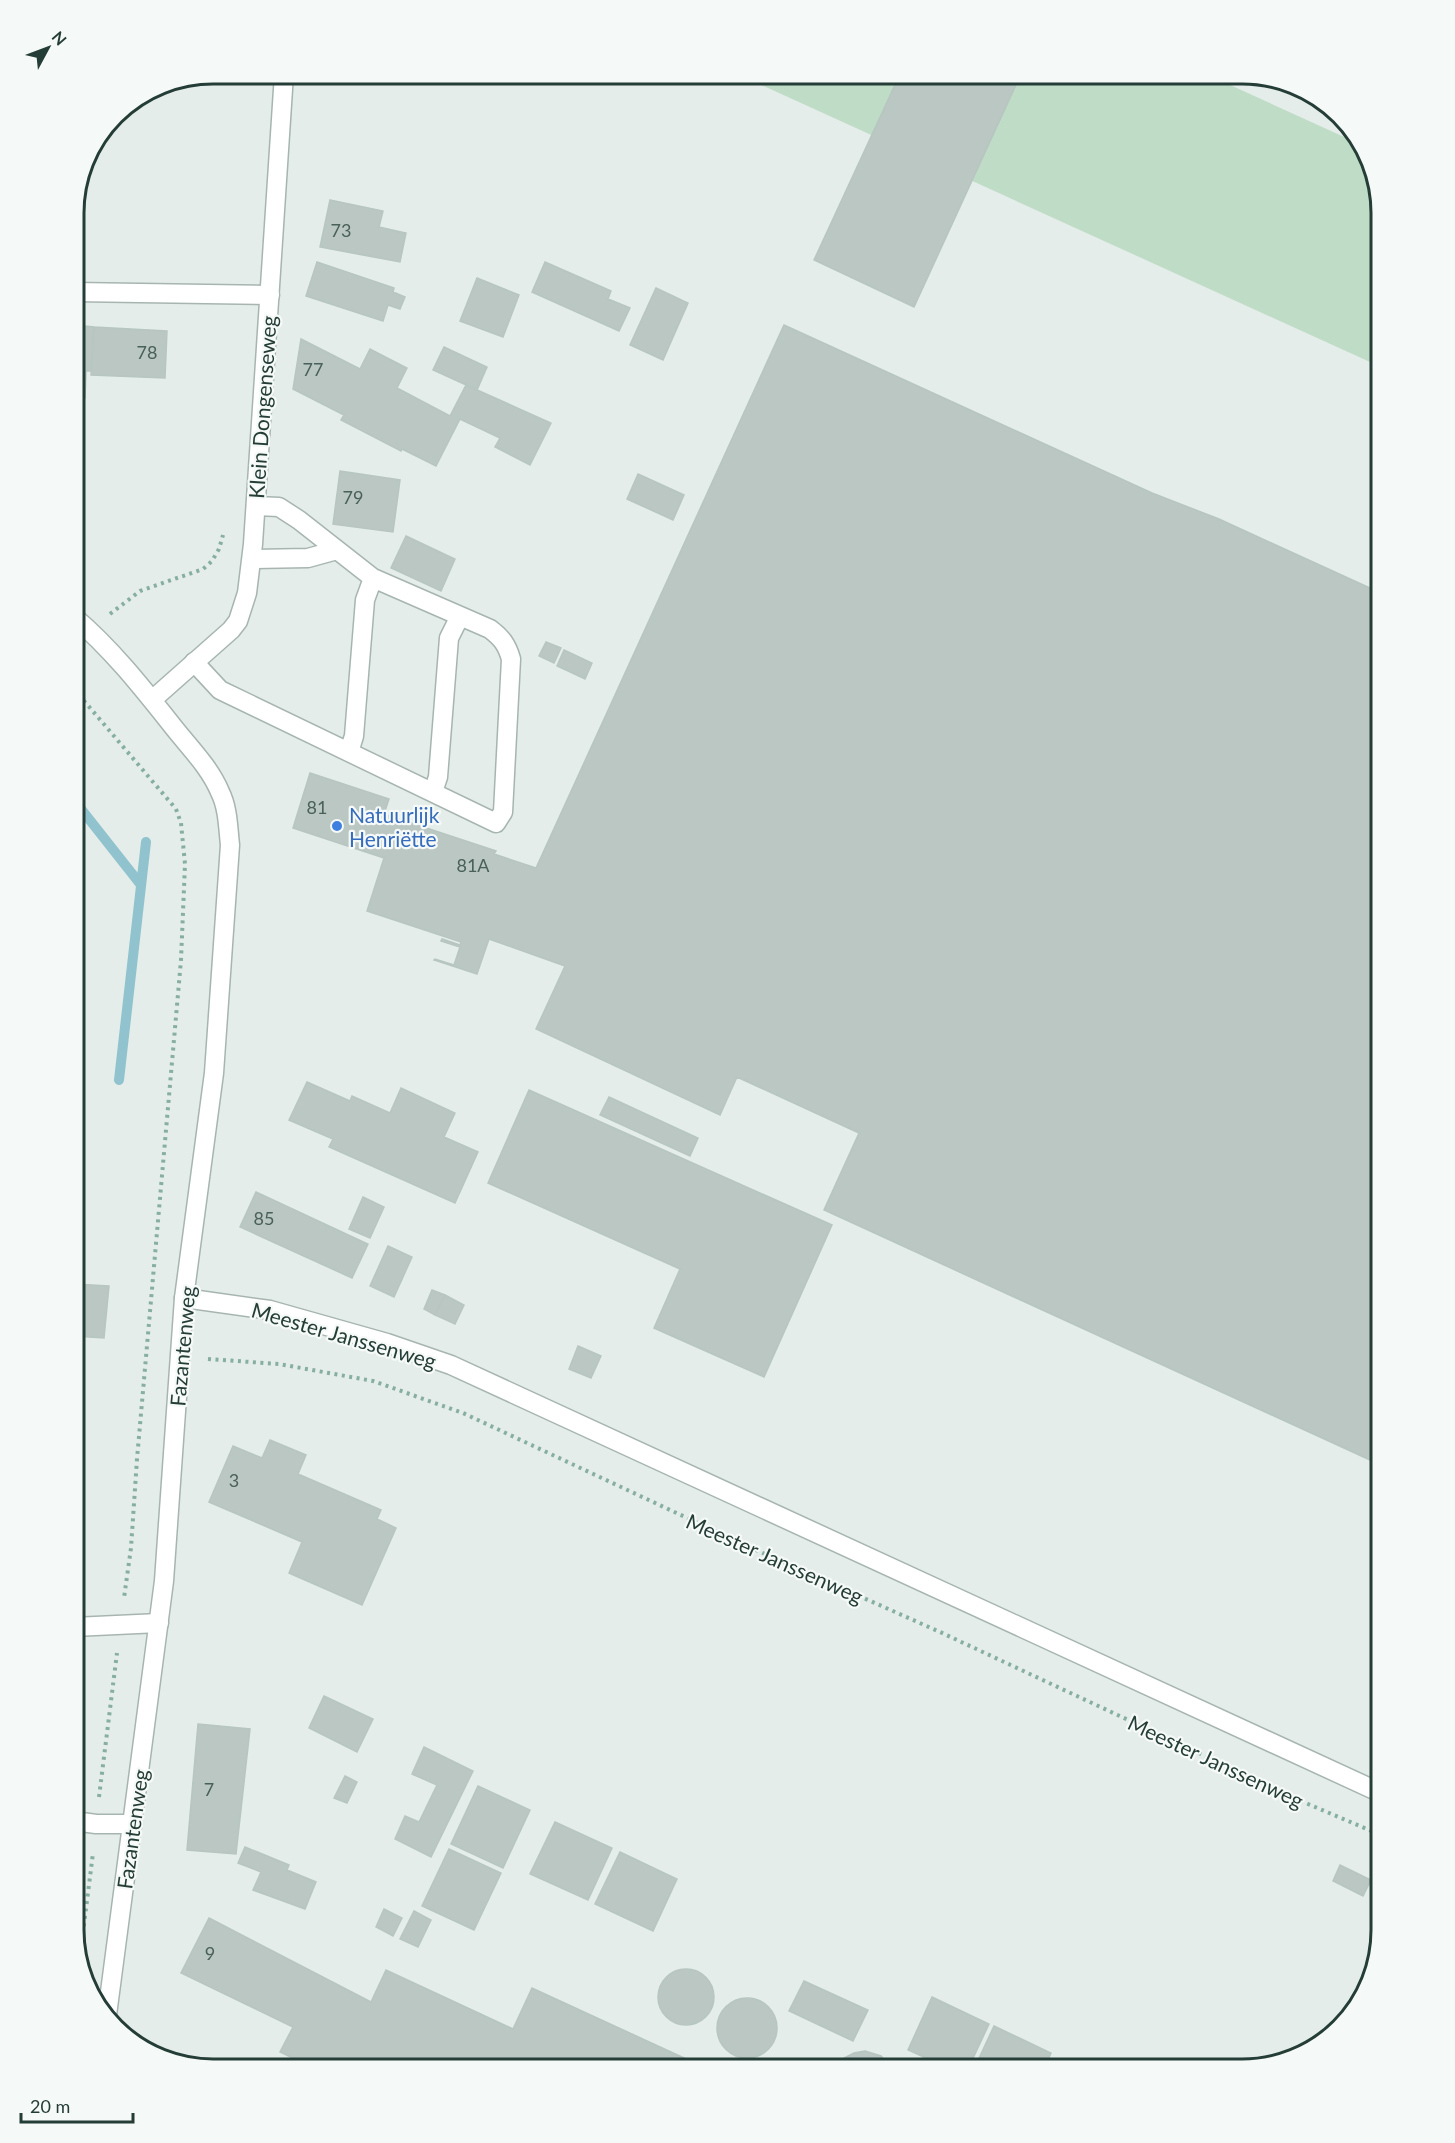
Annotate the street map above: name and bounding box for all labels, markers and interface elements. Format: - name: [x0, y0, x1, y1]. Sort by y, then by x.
- north arrow: [18, 18, 78, 78]
- text: N: [48, 27, 71, 49]
- house number: 73: [331, 219, 351, 241]
- street label: Klein Dongenseweg: [243, 315, 281, 499]
- house number: 78: [137, 341, 157, 363]
- house number: 77: [303, 358, 323, 380]
- house number: 79: [343, 486, 363, 508]
- house number: 81: [307, 796, 327, 818]
- place label: Natuurlijk Henriëtte: [349, 802, 440, 851]
- marker: Natuurlijk Henriëtte: [330, 819, 344, 833]
- house number: 81A: [456, 854, 490, 876]
- house number: 85: [254, 1207, 274, 1229]
- street label: Fazantenweg: [164, 1285, 200, 1407]
- street label: Meester Janssenweg: [249, 1297, 439, 1373]
- house number: 3: [229, 1469, 239, 1491]
- street label: Meester Janssenweg: [683, 1508, 867, 1608]
- street label: Meester Janssenweg: [1124, 1709, 1308, 1813]
- street label: Fazantenweg: [111, 1767, 153, 1891]
- house number: 7: [204, 1778, 214, 1800]
- house number: 9: [205, 1942, 215, 1964]
- scale bar: [21, 2086, 134, 2124]
- text: 20 m: [30, 2095, 70, 2117]

